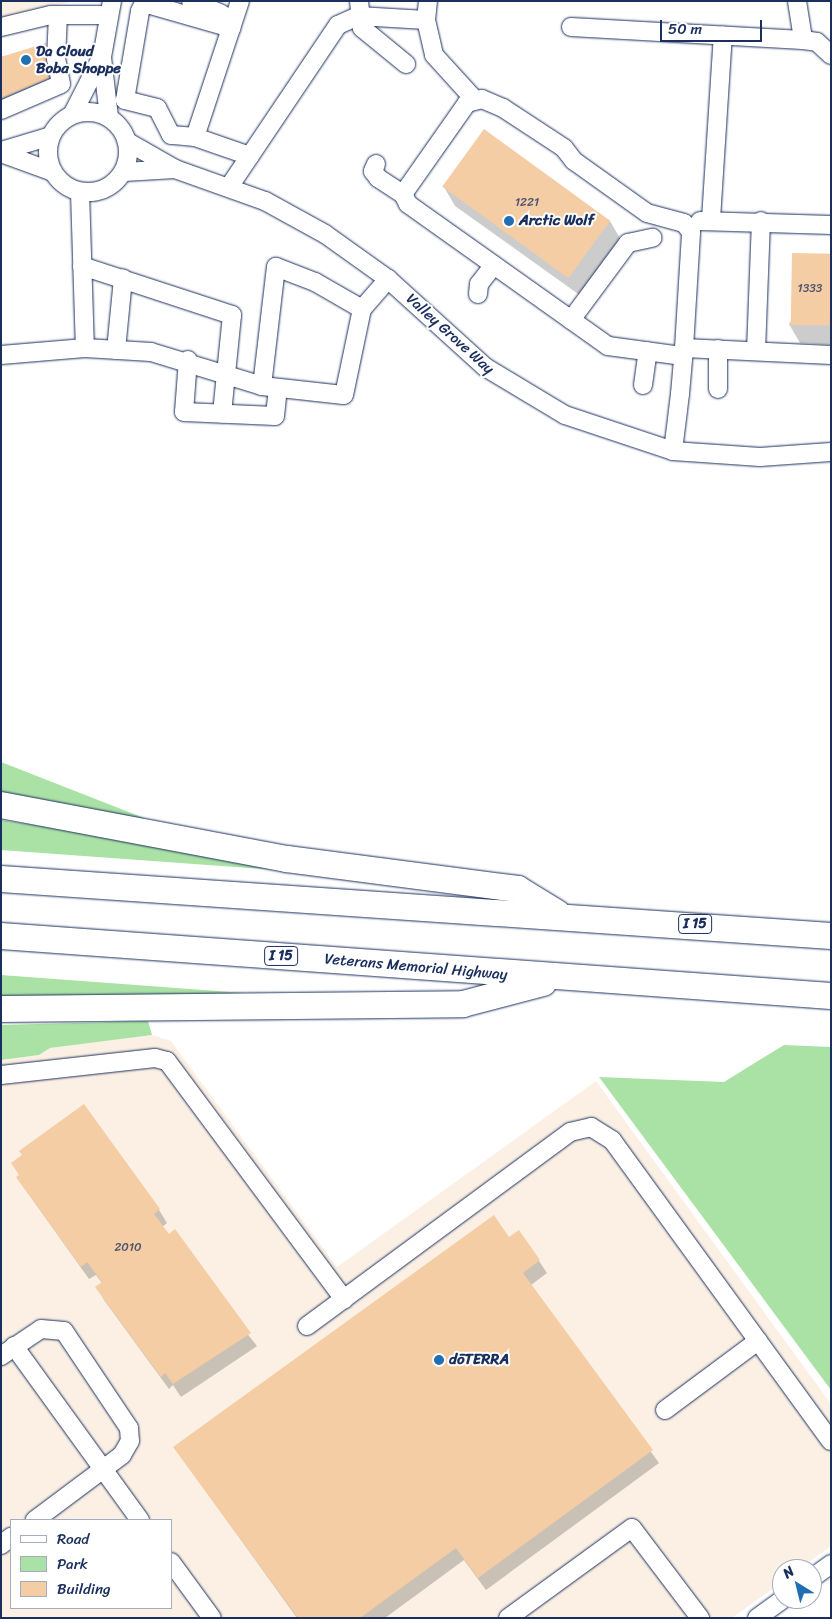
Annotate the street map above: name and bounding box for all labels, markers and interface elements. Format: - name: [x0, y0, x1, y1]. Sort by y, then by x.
- scale bar: [662, 10, 764, 42]
- text: 50 m: [668, 16, 702, 42]
- place label: Da Cloud Boba Shoppe: [36, 42, 121, 77]
- marker: Da Cloud Boba Shoppe: [20, 54, 32, 66]
- house number: 1221: [515, 196, 539, 210]
- place label: Arctic Wolf: [519, 212, 594, 230]
- marker: Arctic Wolf: [503, 215, 515, 227]
- house number: 1333: [798, 282, 822, 296]
- street label: Valley Grove Way: [402, 290, 498, 378]
- road number: I 15: [678, 912, 712, 936]
- road number: I 15: [264, 944, 298, 968]
- street label: Veterans Memorial Highway: [324, 950, 508, 984]
- house number: 2010: [114, 1241, 142, 1255]
- place label: dōTERRA: [449, 1351, 509, 1369]
- marker: dōTERRA: [433, 1354, 445, 1366]
- legend: [10, 1519, 172, 1609]
- text: Road: [57, 1526, 89, 1552]
- text: Park: [57, 1551, 88, 1577]
- north arrow: [772, 1559, 822, 1609]
- text: N: [777, 1559, 800, 1585]
- text: Building: [57, 1576, 111, 1602]

